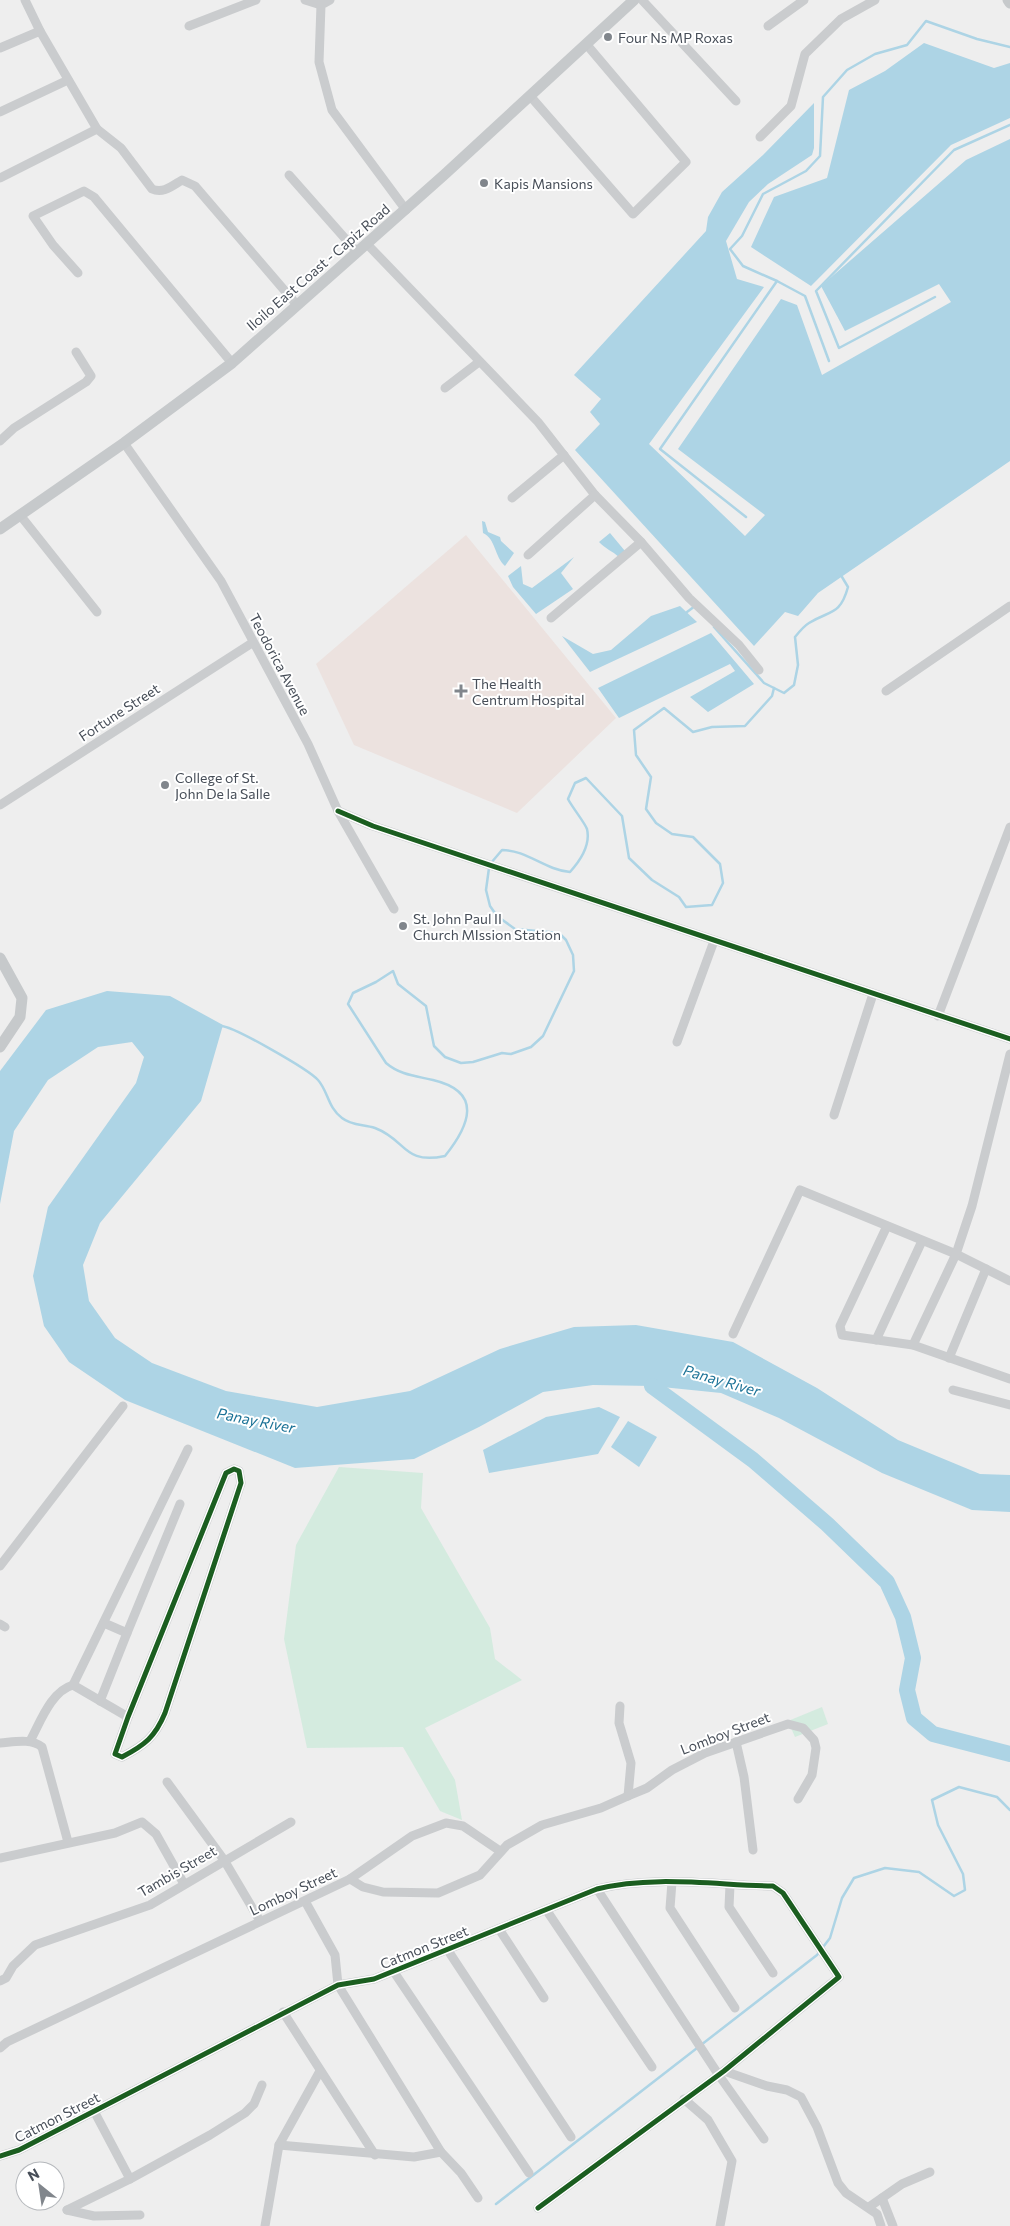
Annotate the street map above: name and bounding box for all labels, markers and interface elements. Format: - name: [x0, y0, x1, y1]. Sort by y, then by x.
- place label: Four Ns MP Roxas: [618, 29, 733, 46]
- marker: Four Ns MP Roxas: [602, 31, 614, 43]
- place label: Kapis Mansions: [494, 175, 593, 192]
- marker: Kapis Mansions: [478, 177, 490, 189]
- street label: Iloilo East Coast - Capiz Road: [243, 200, 393, 334]
- street label: Teodorica Avenue: [246, 610, 314, 718]
- place label: The Health Centrum Hospital: [472, 675, 585, 708]
- street label: Fortune Street: [75, 679, 163, 744]
- marker: The Health Centrum Hospital: [454, 684, 468, 698]
- place label: College of St. John De la Salle: [175, 769, 270, 802]
- marker: College of St. John De la Salle: [159, 779, 171, 791]
- place label: St. John Paul II Church MIssion Station: [413, 910, 561, 943]
- marker: St. John Paul II Church MIssion Station: [397, 920, 409, 932]
- water label: Panay River: [681, 1360, 764, 1400]
- water label: Panay River: [215, 1404, 298, 1437]
- street label: Lomboy Street: [678, 1708, 772, 1758]
- street label: Tambis Street: [135, 1842, 219, 1900]
- street label: Lomboy Street: [247, 1863, 340, 1919]
- street label: Catmon Street: [377, 1922, 471, 1972]
- street label: Catmon Street: [11, 2088, 103, 2146]
- north arrow: [15, 2161, 65, 2211]
- text: N: [24, 2164, 42, 2184]

